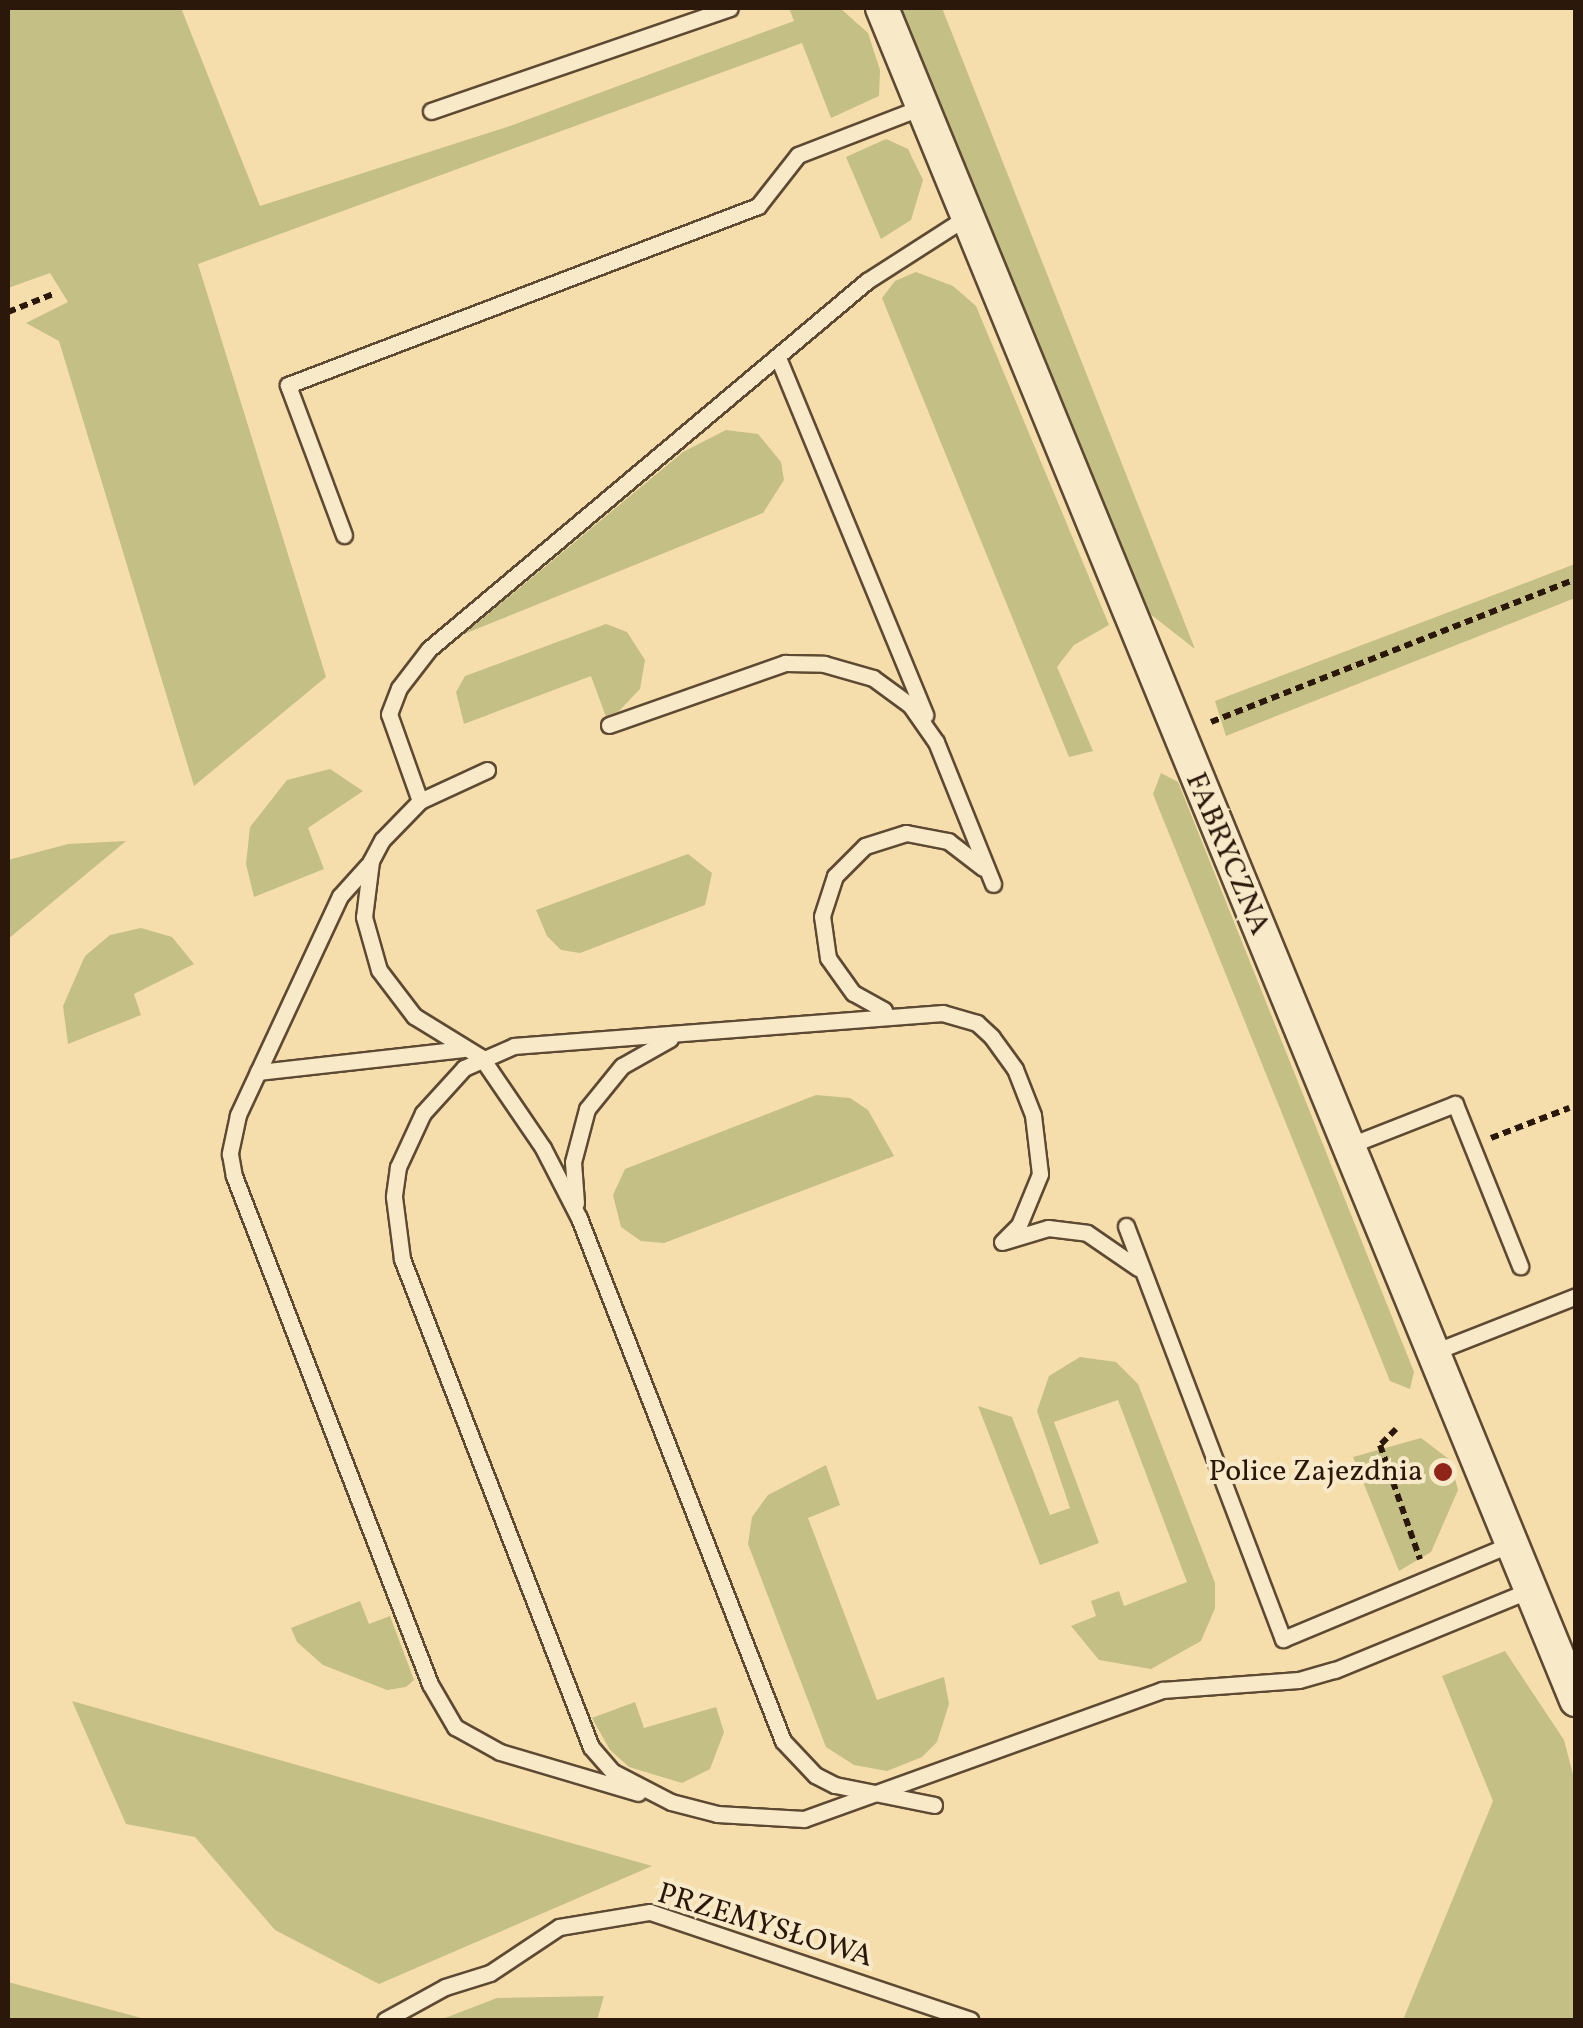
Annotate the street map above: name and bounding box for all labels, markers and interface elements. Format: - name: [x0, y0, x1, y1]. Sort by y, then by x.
- street label: FABRYCZNA: [1177, 767, 1277, 941]
- place label: Police Zajezdnia: [1208, 1454, 1423, 1490]
- marker: Police Zajezdnia: [1432, 1461, 1454, 1483]
- street label: PRZEMYSŁOWA: [653, 1876, 877, 1976]

